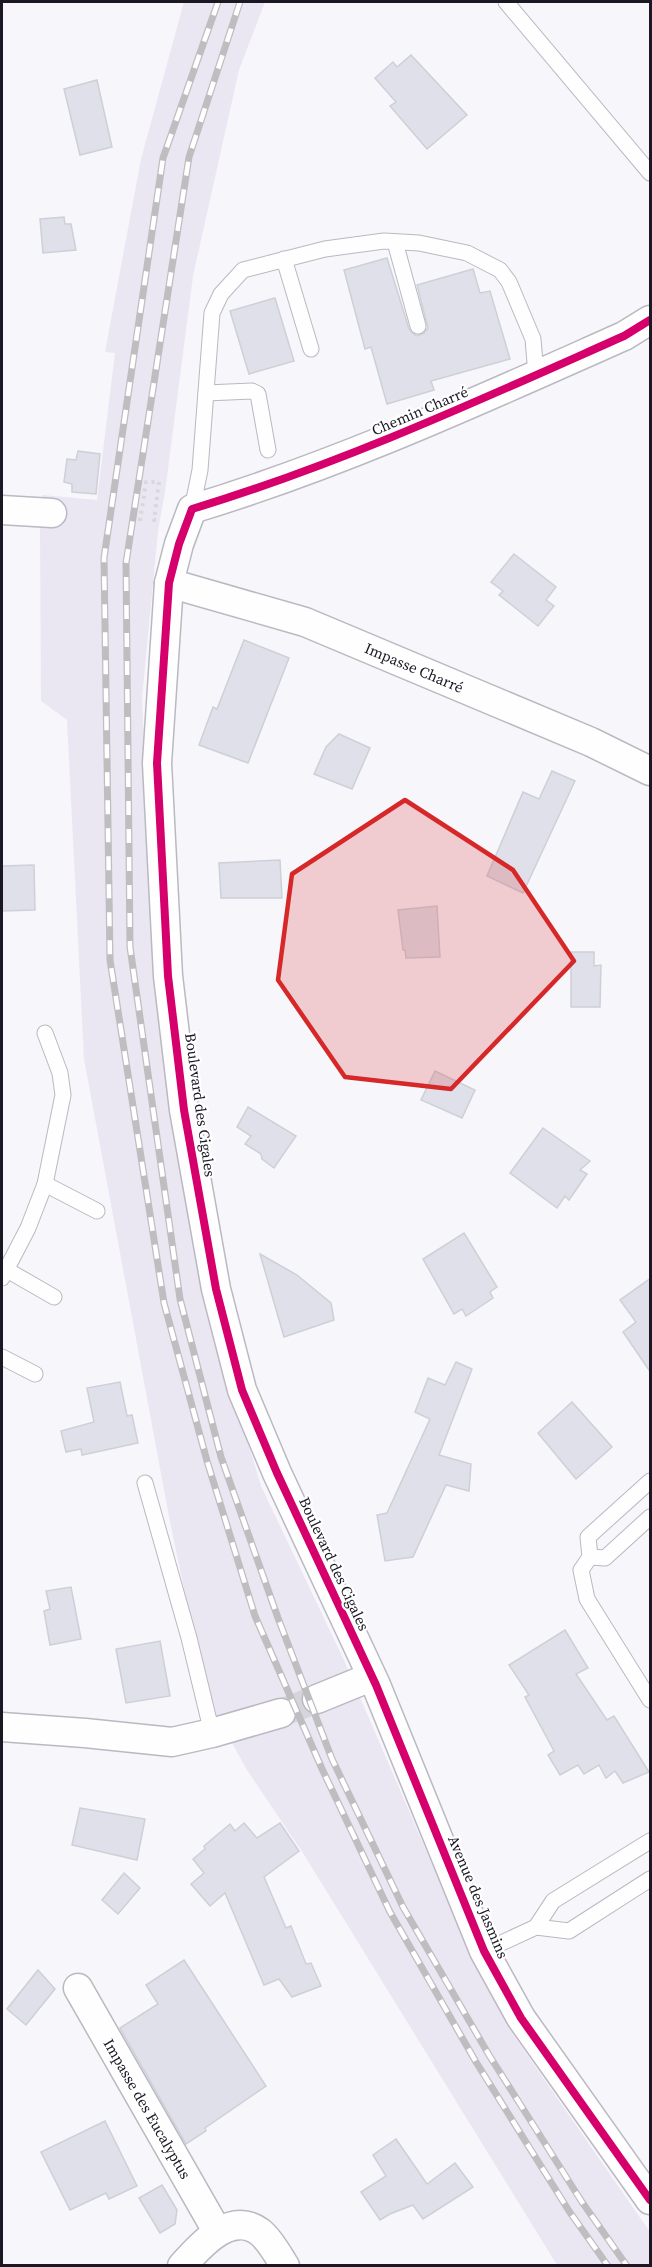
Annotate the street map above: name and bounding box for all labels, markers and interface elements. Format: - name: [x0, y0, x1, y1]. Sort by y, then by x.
- street label: Chemin Charré: [368, 381, 472, 440]
- street label: Impasse Charré: [361, 637, 467, 698]
- street label: Boulevard des Cigales: [180, 1032, 221, 1178]
- street label: Boulevard des Cigales: [294, 1494, 375, 1634]
- street label: Avenue des Jasmins: [443, 1832, 514, 1962]
- street label: Impasse des Eucalyptus: [99, 2035, 196, 2183]

